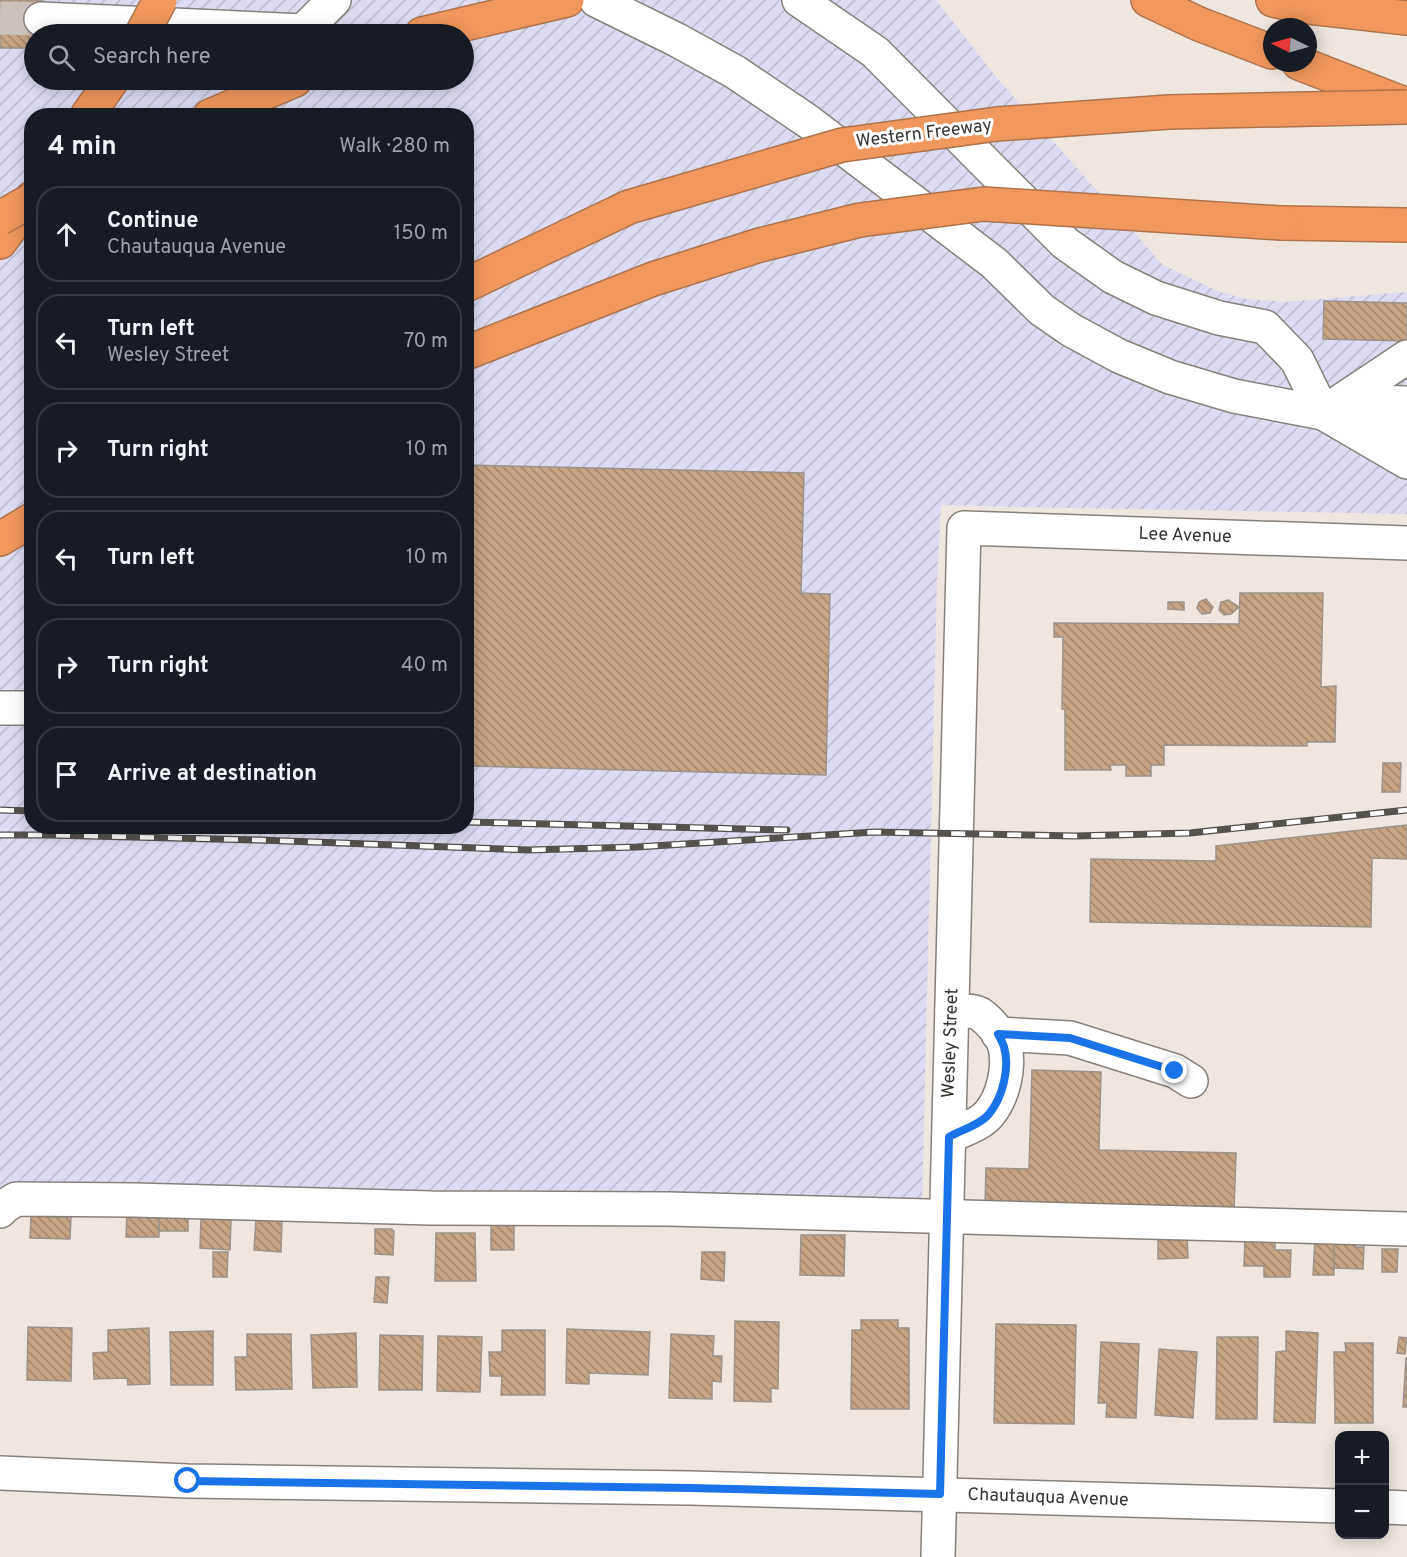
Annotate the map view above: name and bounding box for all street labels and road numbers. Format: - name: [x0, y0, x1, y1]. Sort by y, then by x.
- street label: Western Freeway: [855, 114, 993, 154]
- street label: Lee Avenue: [1138, 523, 1232, 549]
- street label: Wesley Street: [938, 988, 964, 1098]
- street label: Chautauqua Avenue: [967, 1484, 1129, 1512]

